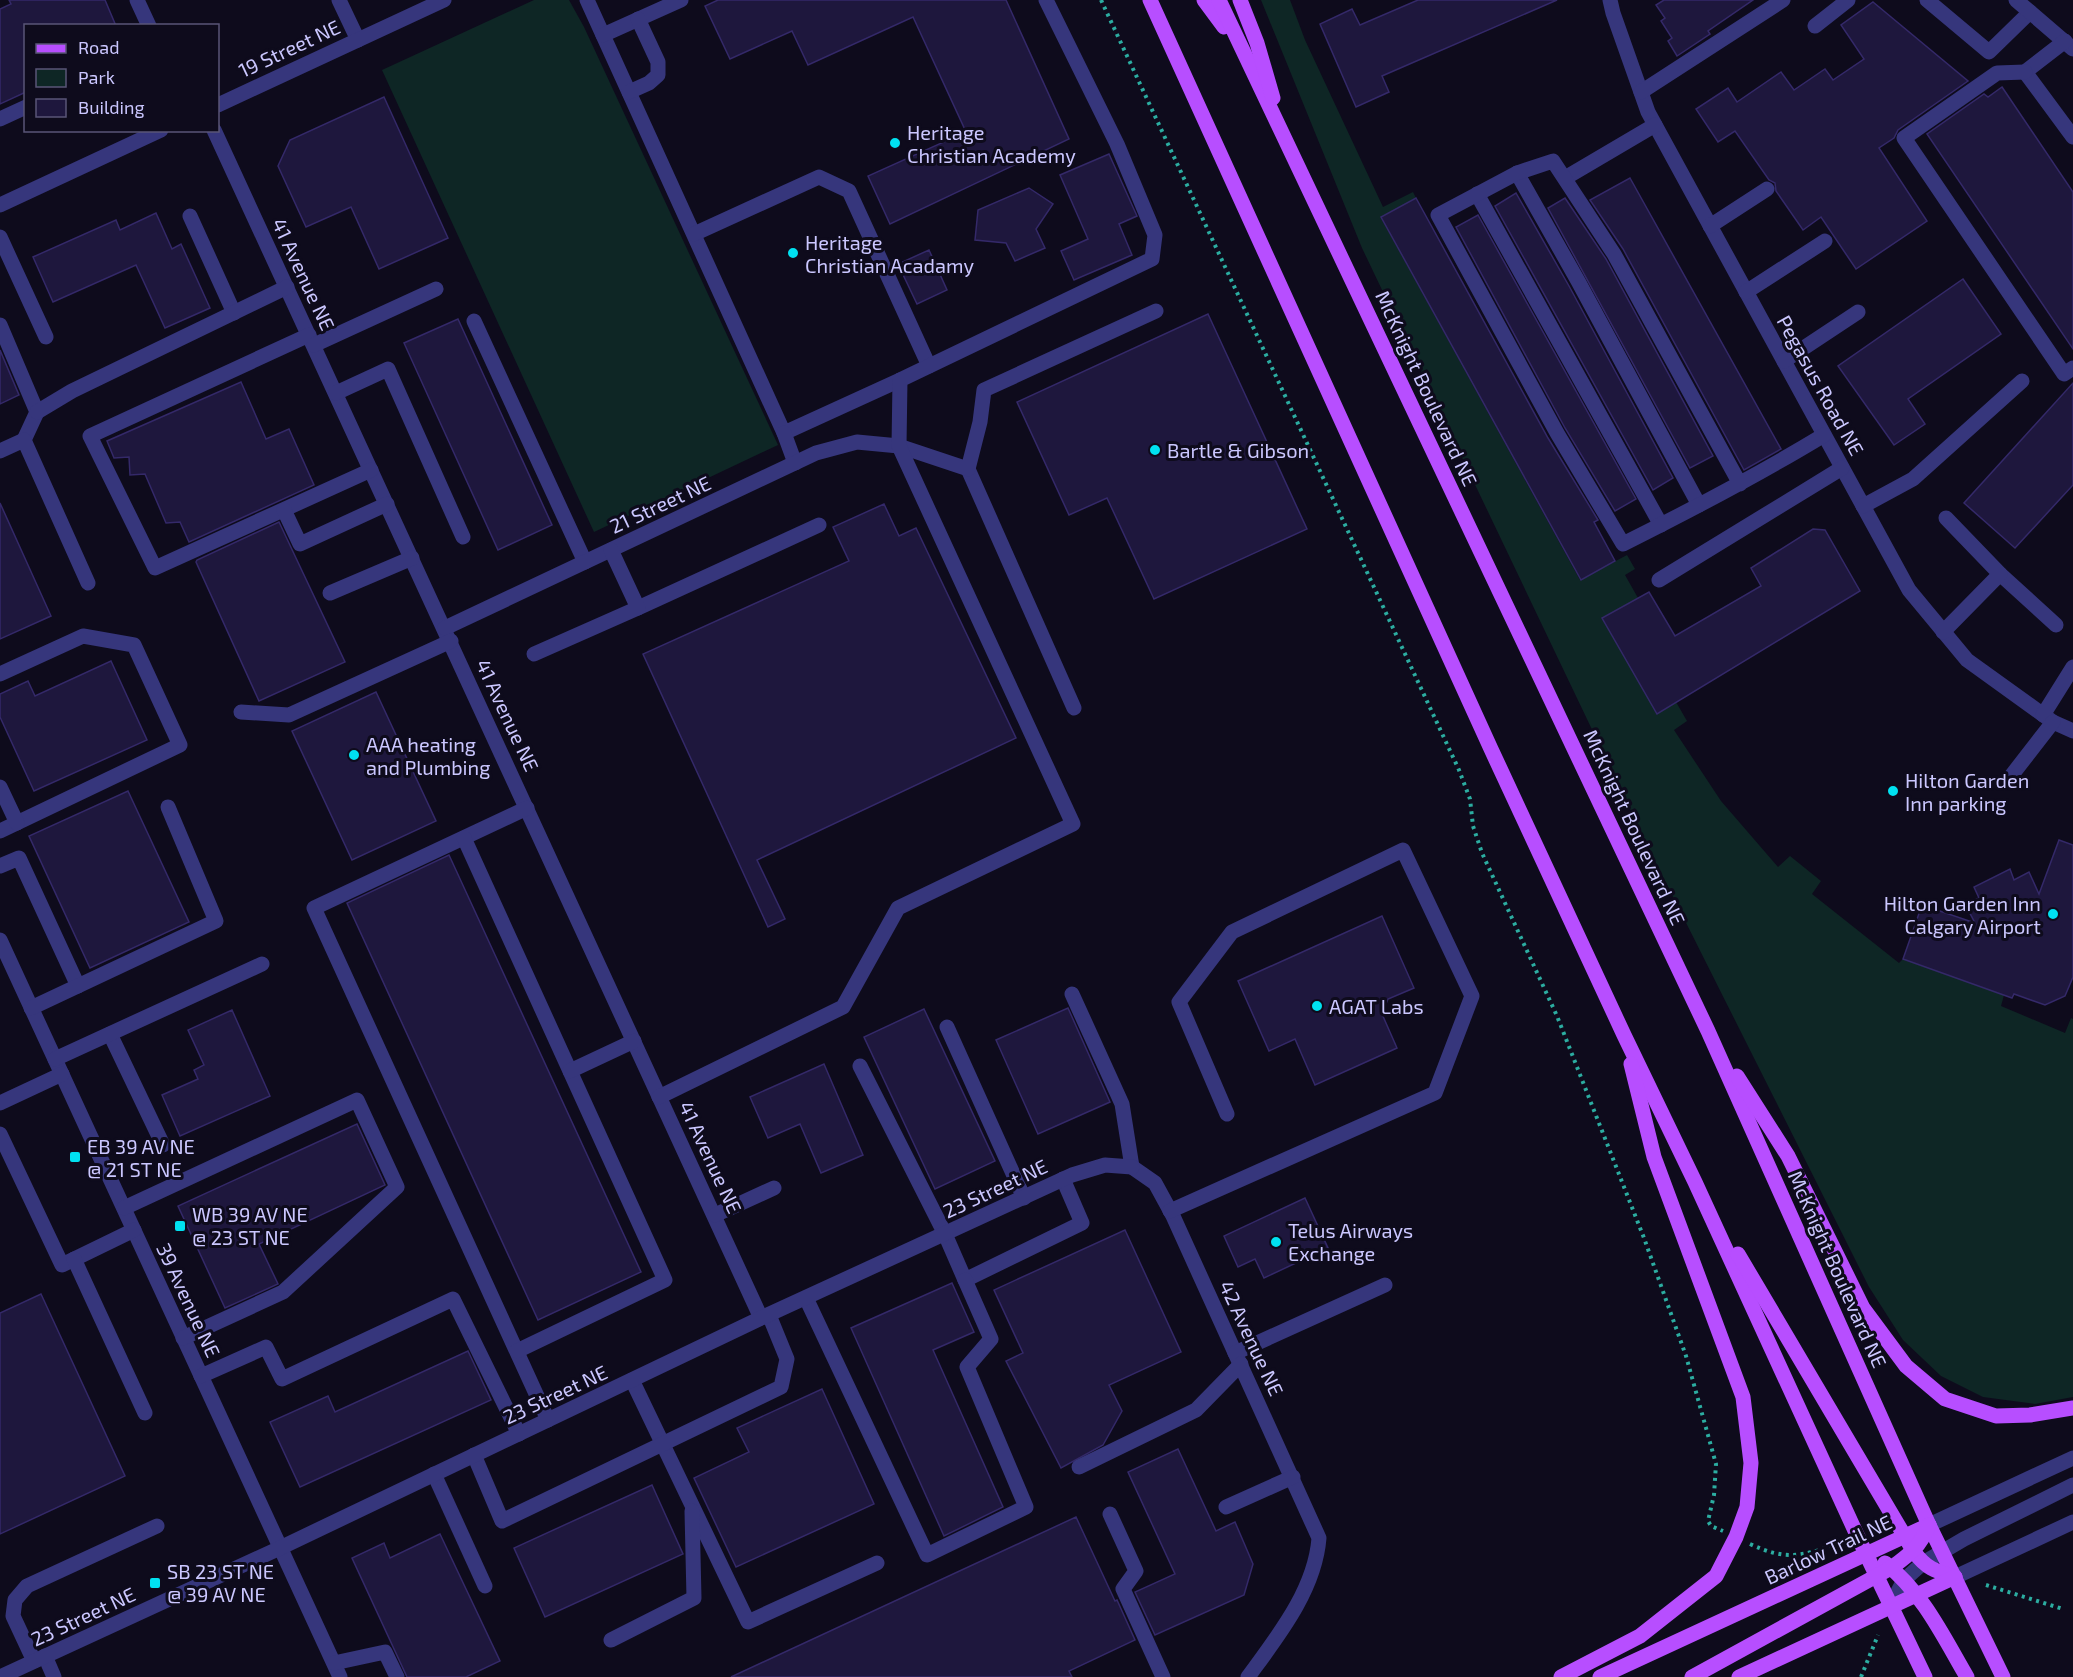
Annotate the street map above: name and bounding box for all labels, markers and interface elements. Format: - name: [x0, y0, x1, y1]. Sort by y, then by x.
- street label: 19 Street NE: [234, 14, 344, 82]
- legend: [24, 24, 219, 132]
- text: Road: [78, 36, 119, 58]
- text: Park: [78, 66, 115, 88]
- text: Building: [78, 96, 145, 118]
- place label: Heritage Christian Academy: [907, 120, 1076, 167]
- marker: Heritage Christian Academy: [888, 136, 902, 150]
- street label: 41 Avenue NE: [268, 214, 340, 334]
- place label: Heritage Christian Acadamy: [805, 230, 974, 277]
- marker: Heritage Christian Acadamy: [786, 246, 800, 260]
- street label: McKnight Boulevard NE: [1371, 286, 1483, 490]
- street label: Pegasus Road NE: [1773, 311, 1869, 459]
- place label: Bartle & Gibson: [1167, 438, 1309, 462]
- marker: Bartle & Gibson: [1148, 443, 1162, 457]
- street label: 21 Street NE: [606, 470, 714, 538]
- street label: 41 Avenue NE: [472, 655, 544, 775]
- street label: McKnight Boulevard NE: [1579, 725, 1691, 929]
- place label: AAA heating and Plumbing: [366, 732, 490, 779]
- marker: AAA heating and Plumbing: [347, 748, 361, 762]
- place label: Hilton Garden Inn parking: [1905, 768, 2029, 815]
- marker: Hilton Garden Inn parking: [1886, 784, 1900, 798]
- place label: Hilton Garden Inn Calgary Airport: [1884, 891, 2041, 938]
- marker: Hilton Garden Inn Calgary Airport: [2046, 907, 2060, 921]
- place label: AGAT Labs: [1329, 994, 1424, 1018]
- marker: AGAT Labs: [1310, 999, 1324, 1013]
- street label: 41 Avenue NE: [675, 1097, 747, 1217]
- place label: EB 39 AV NE @ 21 ST NE: [87, 1134, 195, 1181]
- marker: EB 39 AV NE @ 21 ST NE: [68, 1150, 82, 1164]
- street label: 23 Street NE: [939, 1153, 1051, 1223]
- street label: McKnight Boulevard NE: [1784, 1167, 1892, 1371]
- place label: WB 39 AV NE @ 23 ST NE: [192, 1202, 308, 1249]
- place label: Telus Airways Exchange: [1288, 1218, 1413, 1265]
- marker: WB 39 AV NE @ 23 ST NE: [173, 1219, 187, 1233]
- marker: Telus Airways Exchange: [1269, 1235, 1283, 1249]
- street label: 39 Avenue NE: [152, 1239, 226, 1361]
- street label: 42 Avenue NE: [1215, 1277, 1289, 1399]
- street label: 23 Street NE: [499, 1359, 611, 1429]
- street label: Barlow Trail NE: [1761, 1509, 1895, 1589]
- place label: SB 23 ST NE @ 39 AV NE: [167, 1559, 274, 1606]
- marker: SB 23 ST NE @ 39 AV NE: [148, 1576, 162, 1590]
- street label: 23 Street NE: [27, 1581, 139, 1651]

